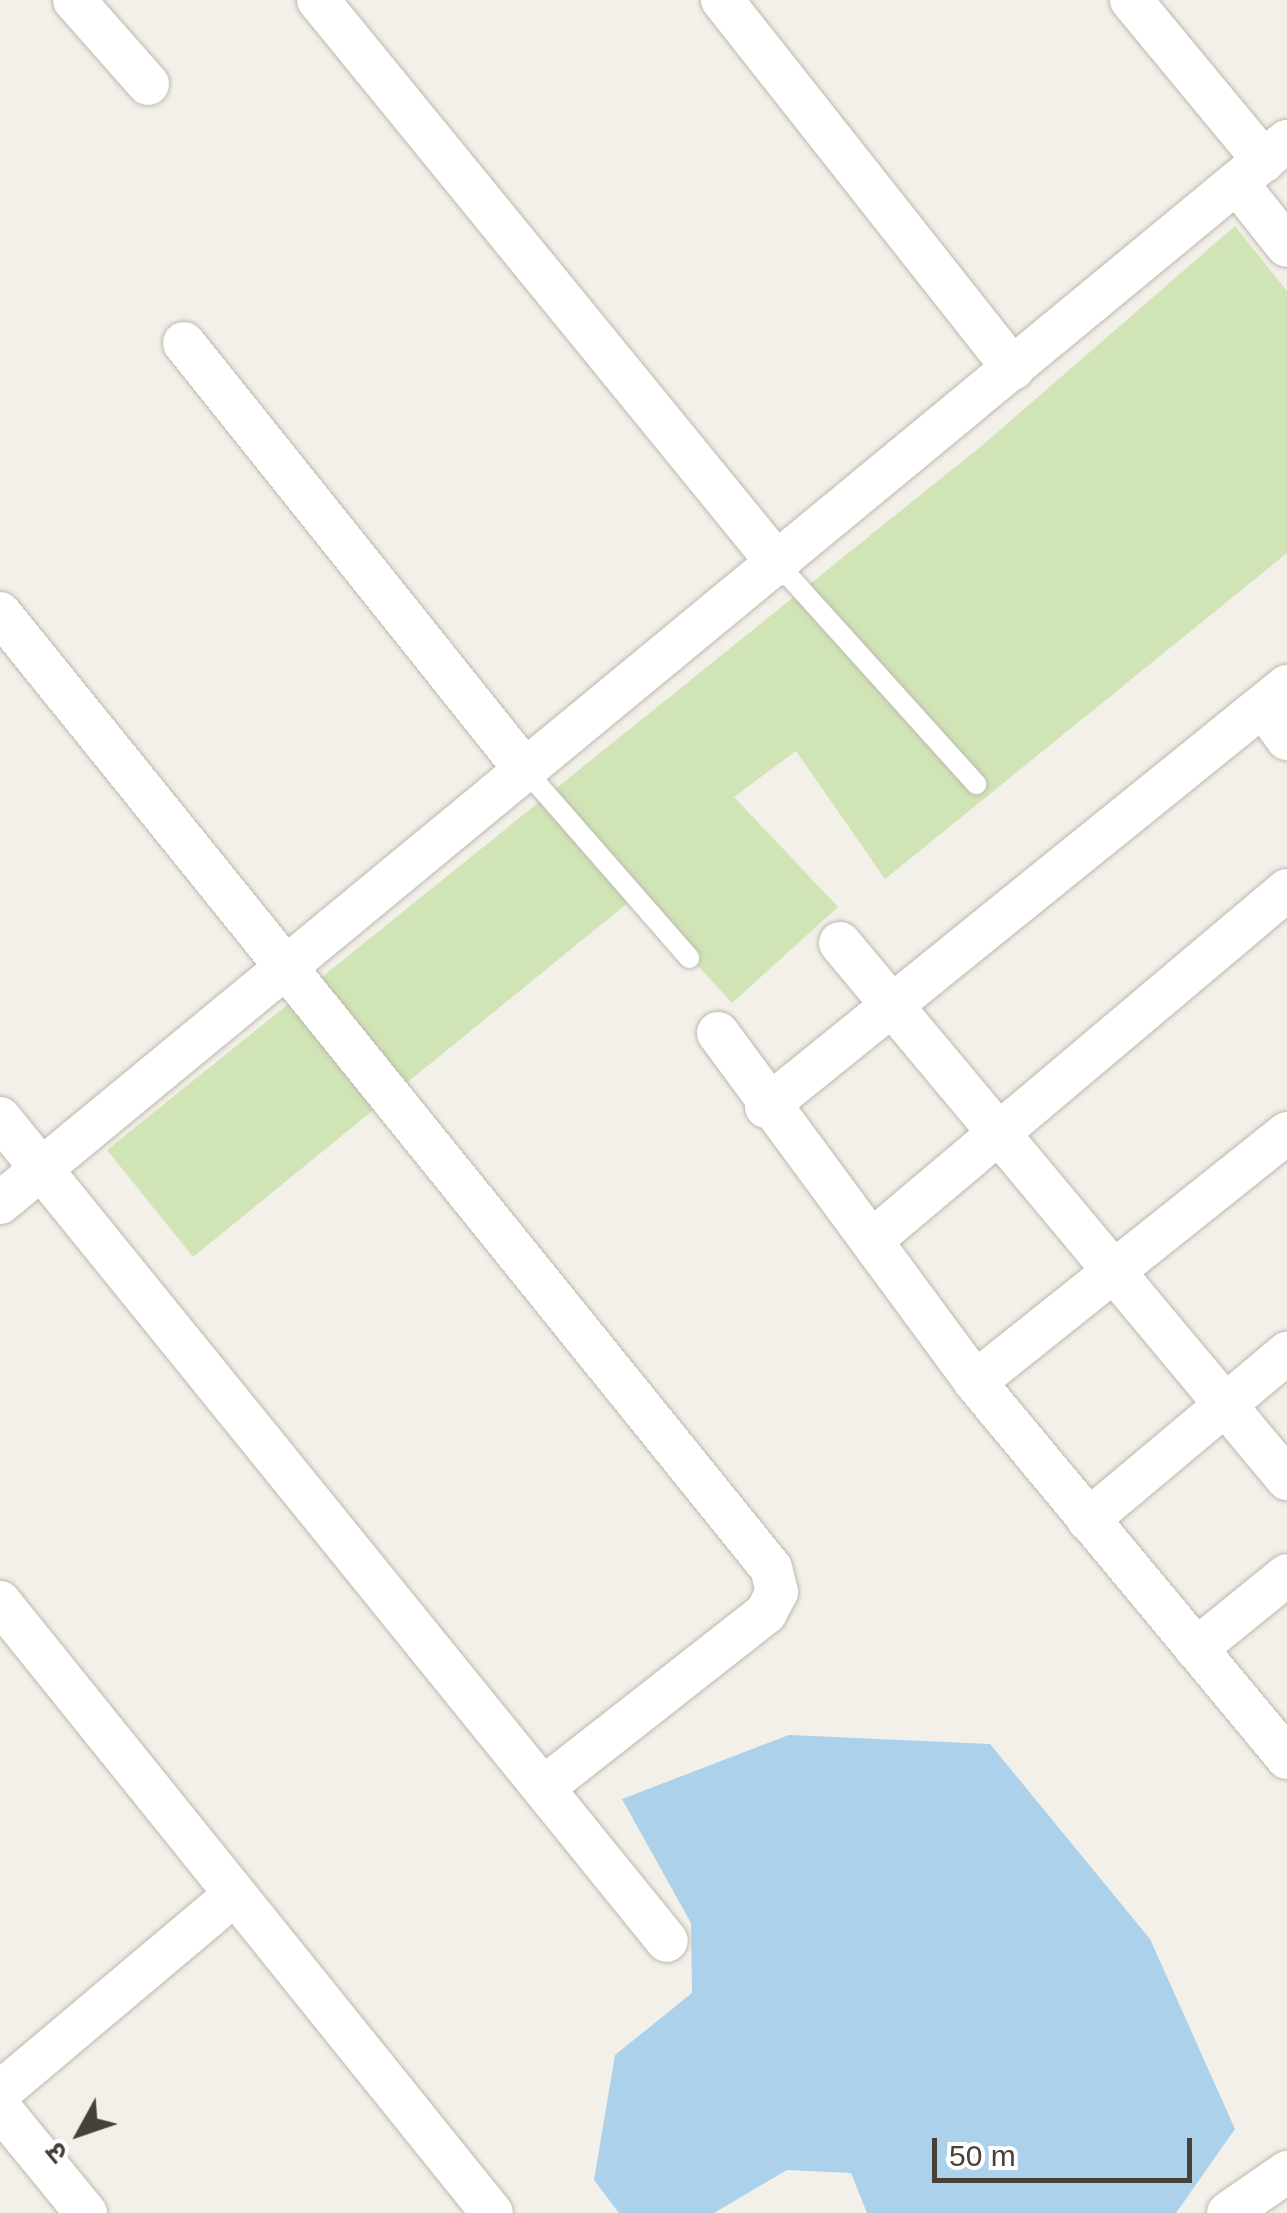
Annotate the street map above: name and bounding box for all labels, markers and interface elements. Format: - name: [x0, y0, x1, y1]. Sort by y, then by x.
- north arrow: [30, 2083, 130, 2183]
- scale bar: [937, 2118, 1197, 2180]
- text: उ: [39, 2136, 74, 2169]
- text: 50 m: [949, 2139, 1016, 2172]

